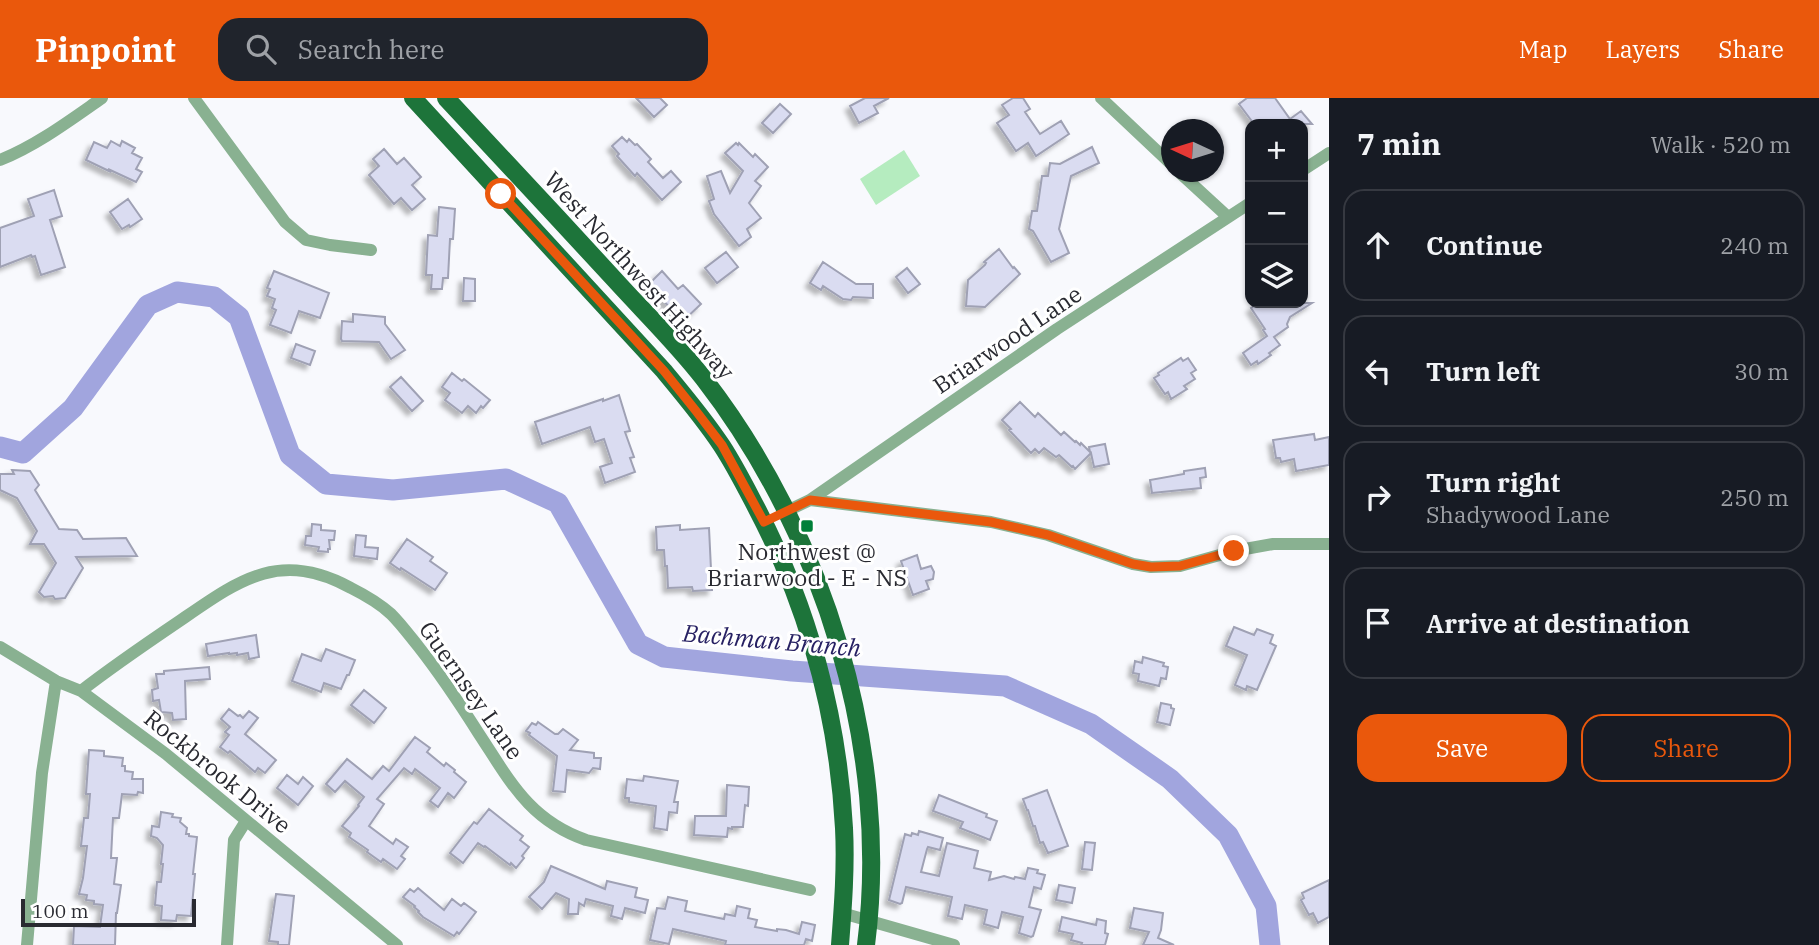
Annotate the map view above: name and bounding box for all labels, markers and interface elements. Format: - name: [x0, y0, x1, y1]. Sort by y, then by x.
- search box: [218, 18, 708, 81]
- text: Pinpoint: [35, 28, 176, 71]
- icon: search: [242, 30, 280, 68]
- text: Search here: [298, 32, 444, 66]
- text: Map: [1519, 33, 1567, 65]
- text: Layers: [1605, 33, 1680, 65]
- text: Share: [1718, 33, 1784, 65]
- north arrow: [1161, 119, 1224, 182]
- map controls: [1245, 119, 1308, 308]
- button: +: [1245, 119, 1308, 182]
- text: 7 min: [1357, 124, 1441, 163]
- text: Walk · 520 m: [1650, 129, 1791, 159]
- street label: West Northwest Highway: [538, 165, 742, 386]
- route start: [485, 178, 516, 209]
- button: −: [1245, 182, 1308, 245]
- icon: ahead: [1359, 226, 1397, 264]
- text: Continue: [1426, 228, 1543, 262]
- text: 240 m: [1720, 230, 1789, 260]
- button: layers: [1245, 245, 1308, 308]
- street label: Briarwood Lane: [927, 278, 1087, 400]
- icon: left: [1359, 352, 1397, 390]
- text: Turn left: [1426, 354, 1540, 388]
- text: 30 m: [1734, 356, 1789, 386]
- text: Turn right: [1426, 465, 1560, 499]
- icon: right: [1359, 478, 1397, 516]
- text: 250 m: [1720, 482, 1789, 512]
- text: Shadywood Lane: [1426, 499, 1610, 529]
- marker: Northwest @ Briarwood - E - NS: [799, 518, 815, 534]
- route end: [1218, 535, 1249, 566]
- place label: Northwest @ Briarwood - E - NS: [707, 536, 907, 592]
- icon: arrive: [1359, 604, 1397, 642]
- text: Arrive at destination: [1426, 606, 1690, 640]
- street label: Guernsey Lane: [413, 615, 531, 765]
- water label: Bachman Branch: [681, 616, 862, 664]
- street label: Rockbrook Drive: [138, 703, 298, 839]
- button: Save: [1357, 714, 1567, 782]
- button: Share: [1581, 714, 1791, 782]
- scale bar: [21, 896, 196, 928]
- text: 100 m: [32, 899, 89, 923]

